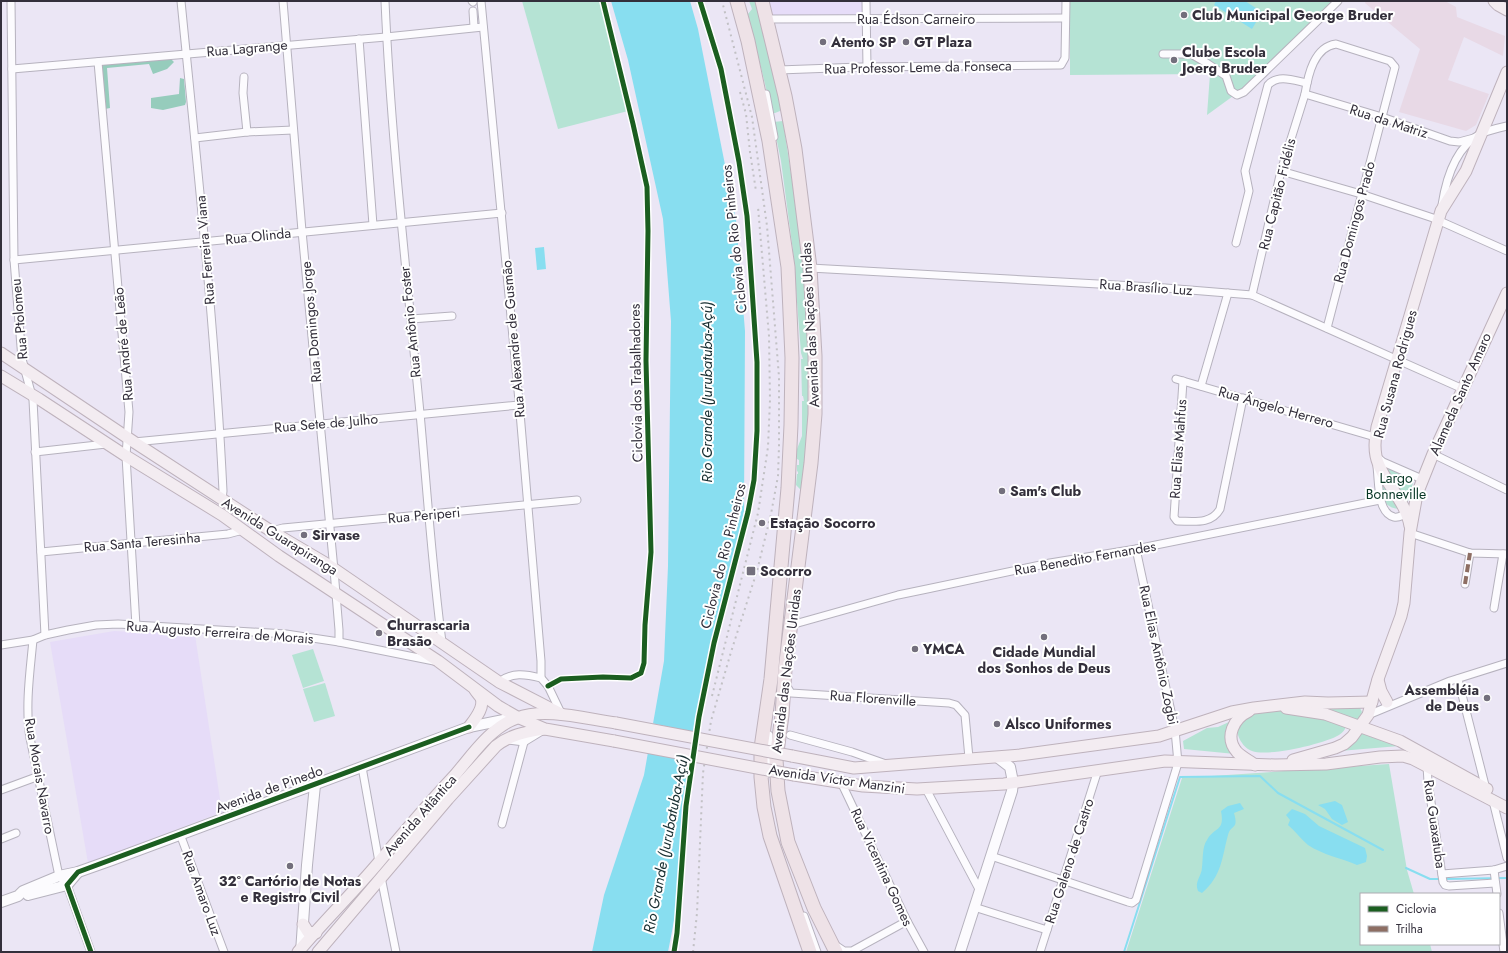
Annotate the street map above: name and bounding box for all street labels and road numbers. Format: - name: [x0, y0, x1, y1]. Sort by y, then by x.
- street label: Rua Édson Carneiro: [857, 9, 975, 29]
- street label: Rua Lagrange: [206, 34, 288, 62]
- street label: Rua Professor Leme da Fonseca: [824, 55, 1012, 79]
- street label: Rua da Matriz: [1347, 99, 1431, 143]
- street label: Rua Capitão Fidélis: [1253, 136, 1301, 252]
- street label: Rua Domingos Prado: [1328, 159, 1380, 285]
- street label: Ciclovia do Rio Pinheiros: [716, 163, 752, 314]
- street label: Rua Ferreira Viana: [190, 195, 220, 305]
- street label: Rua Olinda: [224, 223, 292, 249]
- street label: Avenida das Nações Unidas: [796, 242, 824, 408]
- street label: Rua Alexandre de Gusmão: [496, 259, 530, 419]
- street label: Rua Domingos Jorge: [296, 261, 326, 383]
- street label: Rua Antônio Foster: [394, 265, 426, 379]
- street label: Rua Brasílio Luz: [1099, 274, 1194, 300]
- street label: Rua Ptolomeu: [6, 278, 32, 360]
- street label: Rua André de Leão: [108, 286, 138, 402]
- street label: Ciclovia dos Trabalhadores: [625, 303, 647, 463]
- street label: Rua Susana Rodrigues: [1368, 307, 1422, 440]
- street label: Alameda Santo Amaro: [1424, 329, 1496, 459]
- street label: Rua Ângelo Herrero: [1216, 381, 1336, 433]
- street label: Rua Elias Mahfus: [1165, 398, 1191, 499]
- street label: Rua Sete de Julho: [273, 408, 379, 437]
- street label: Ciclovia do Rio Pinheiros: [695, 481, 751, 631]
- street label: Avenida Guarapiranga: [218, 492, 342, 580]
- street label: Rua Periperi: [387, 502, 461, 528]
- street label: Rua Santa Teresinha: [83, 527, 201, 557]
- street label: Rua Benedito Fernandes: [1013, 536, 1158, 580]
- street label: Rua Elias Antônio Zogbi: [1134, 583, 1184, 727]
- street label: Avenida das Nações Unidas: [766, 587, 806, 754]
- street label: Rua Augusto Ferreira de Morais: [126, 615, 315, 649]
- street label: Rua Florenville: [829, 685, 917, 711]
- street label: Rua Morais Navarro: [20, 716, 60, 836]
- street label: Avenida de Pinedo: [213, 760, 326, 818]
- street label: Avenida Víctor Manzini: [767, 760, 907, 798]
- street label: Avenida Atlântica: [379, 770, 461, 860]
- street label: Rua Guaxatuba: [1419, 778, 1451, 870]
- street label: Rua Galeno de Castro: [1039, 796, 1099, 926]
- street label: Rua Vicentina Gomes: [846, 805, 918, 929]
- street label: Rua Amaro Luz: [177, 848, 227, 939]

